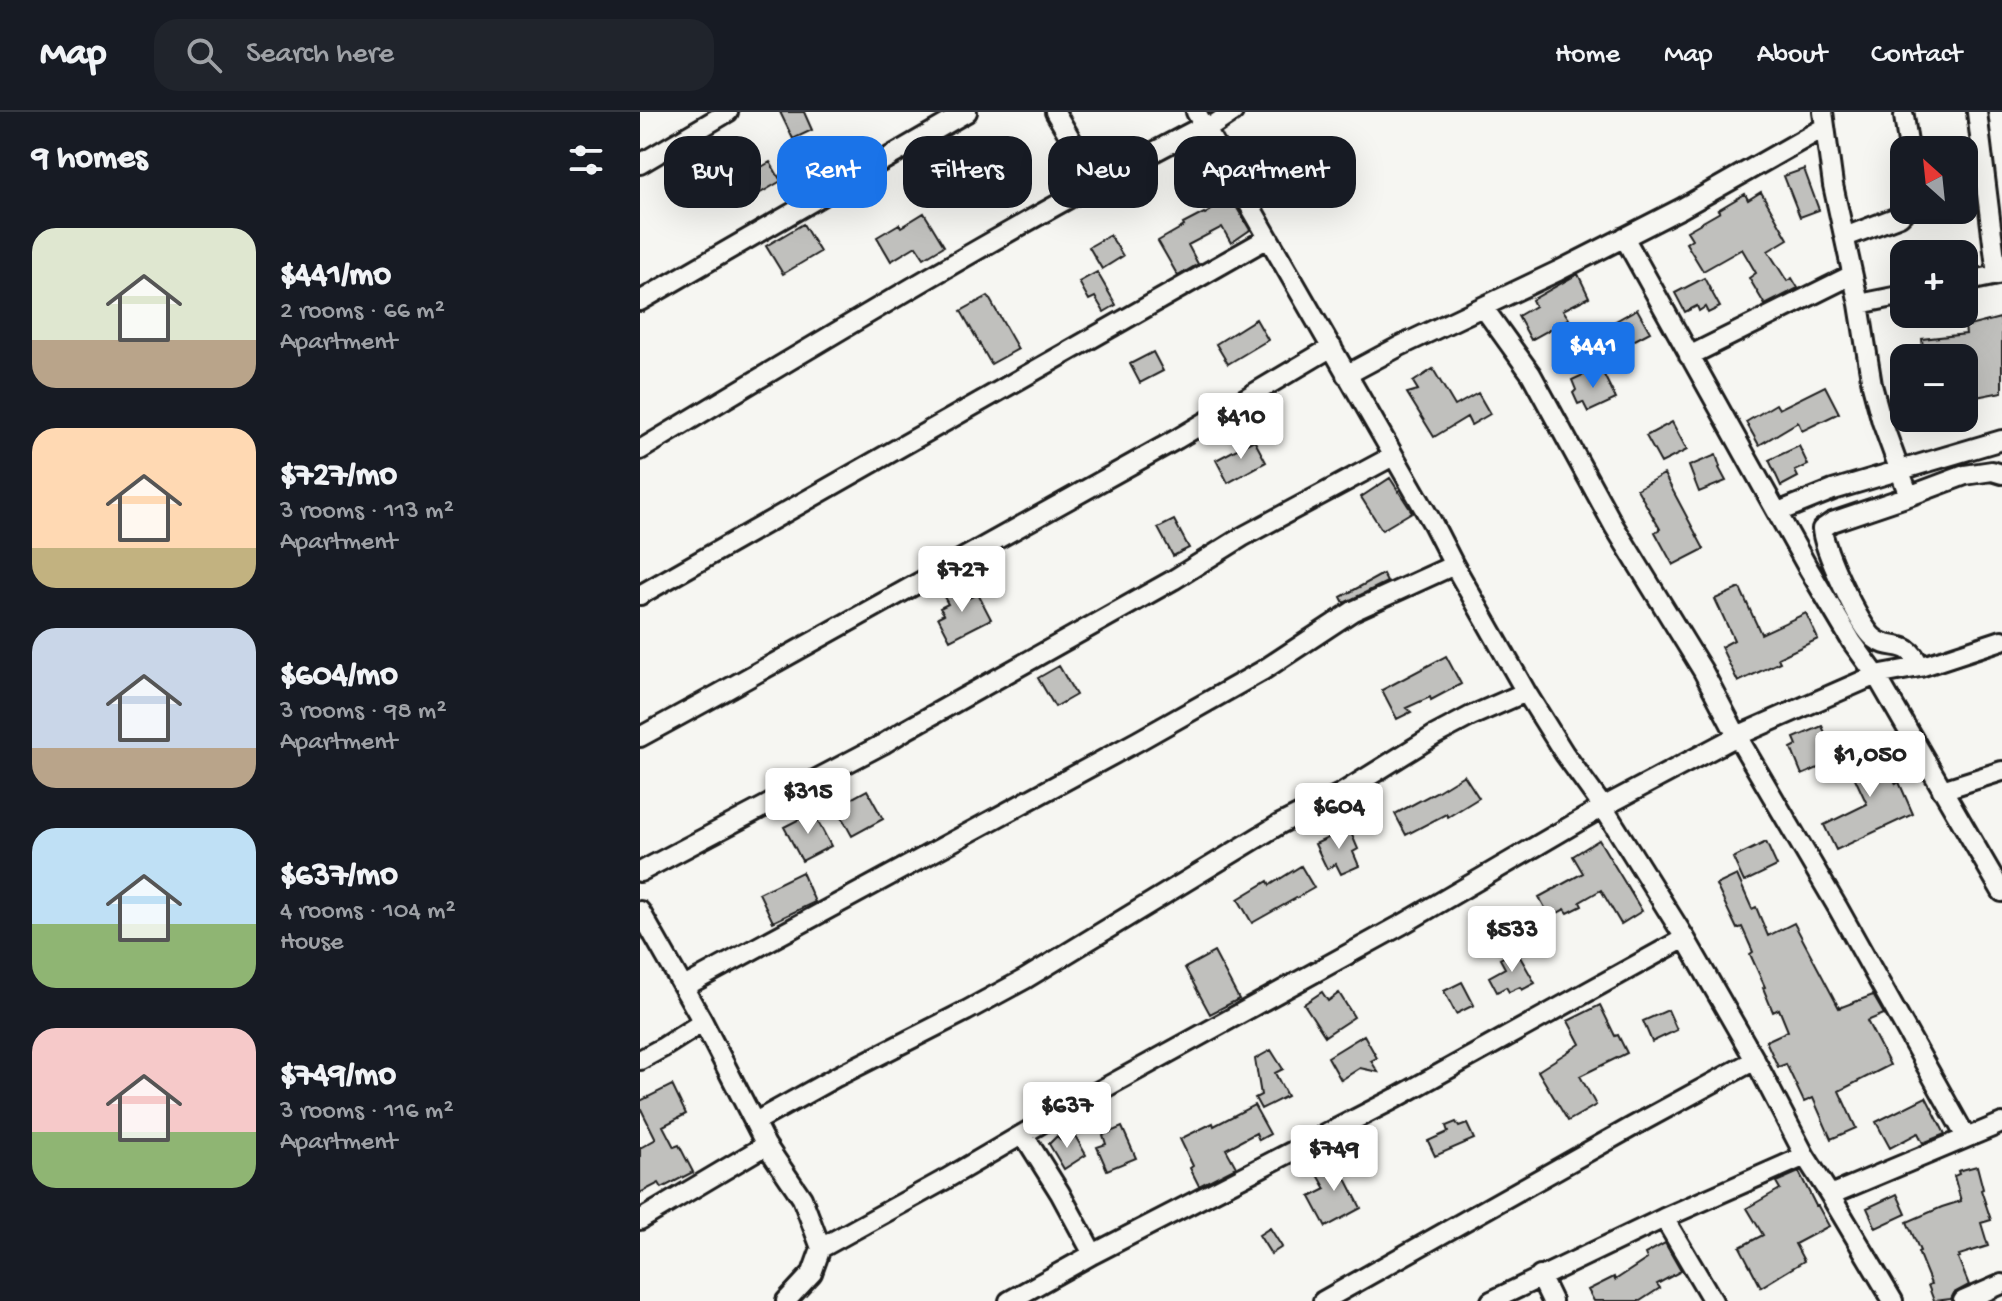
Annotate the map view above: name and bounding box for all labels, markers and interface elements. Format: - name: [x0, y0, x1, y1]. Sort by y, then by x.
- search box: [154, 19, 714, 91]
- text: Map: [40, 33, 106, 77]
- icon: search: [182, 33, 226, 77]
- text: Search here: [246, 38, 394, 73]
- text: Home: [1555, 39, 1620, 72]
- text: Map: [1664, 39, 1713, 72]
- text: About: [1757, 39, 1827, 72]
- text: Contact: [1871, 39, 1962, 72]
- chip: Buy: [664, 136, 761, 208]
- chip: Rent: [777, 136, 887, 208]
- chip: Filters: [903, 136, 1032, 208]
- chip: New: [1048, 136, 1158, 208]
- chip: Apartment: [1174, 136, 1356, 208]
- north arrow: [1890, 136, 1978, 224]
- map controls: [1890, 136, 1978, 432]
- icon: filters: [564, 138, 608, 182]
- text: 9 homes: [32, 140, 147, 180]
- button: +: [1890, 240, 1978, 328]
- text: $441/mo: [280, 257, 391, 297]
- icon: home: [96, 260, 192, 356]
- text: 2 rooms · 66 m²: [280, 297, 445, 328]
- pin: $441: [1546, 322, 1640, 390]
- text: Apartment: [280, 328, 397, 359]
- text: $441: [1570, 332, 1616, 363]
- button: −: [1890, 344, 1978, 432]
- pin: $410: [1194, 393, 1288, 461]
- text: $410: [1216, 403, 1266, 434]
- text: $727/mo: [280, 457, 397, 497]
- icon: home: [96, 460, 192, 556]
- text: 3 rooms · 113 m²: [280, 497, 454, 528]
- text: Apartment: [280, 528, 397, 559]
- pin: $727: [915, 546, 1009, 614]
- text: $727: [936, 556, 988, 587]
- text: $604/mo: [280, 657, 398, 697]
- icon: home: [96, 660, 192, 756]
- text: 3 rooms · 98 m²: [280, 697, 447, 728]
- text: Apartment: [280, 728, 397, 759]
- pin: $1,050: [1805, 731, 1935, 799]
- text: $1,050: [1833, 741, 1907, 772]
- pin: $315: [761, 768, 855, 836]
- text: $315: [783, 778, 833, 809]
- pin: $604: [1292, 783, 1386, 851]
- text: $604: [1313, 793, 1365, 824]
- text: $637/mo: [280, 857, 398, 897]
- icon: home: [96, 860, 192, 956]
- text: 4 rooms · 104 m²: [280, 897, 456, 928]
- pin: $533: [1465, 906, 1559, 974]
- text: $533: [1486, 916, 1538, 947]
- text: House: [280, 928, 344, 959]
- text: $749/mo: [280, 1057, 396, 1097]
- icon: home: [96, 1060, 192, 1156]
- pin: $637: [1020, 1082, 1114, 1150]
- text: $637: [1041, 1092, 1093, 1123]
- text: 3 rooms · 116 m²: [280, 1097, 453, 1128]
- pin: $749: [1287, 1125, 1381, 1193]
- text: Apartment: [280, 1128, 397, 1159]
- text: $749: [1309, 1135, 1359, 1166]

